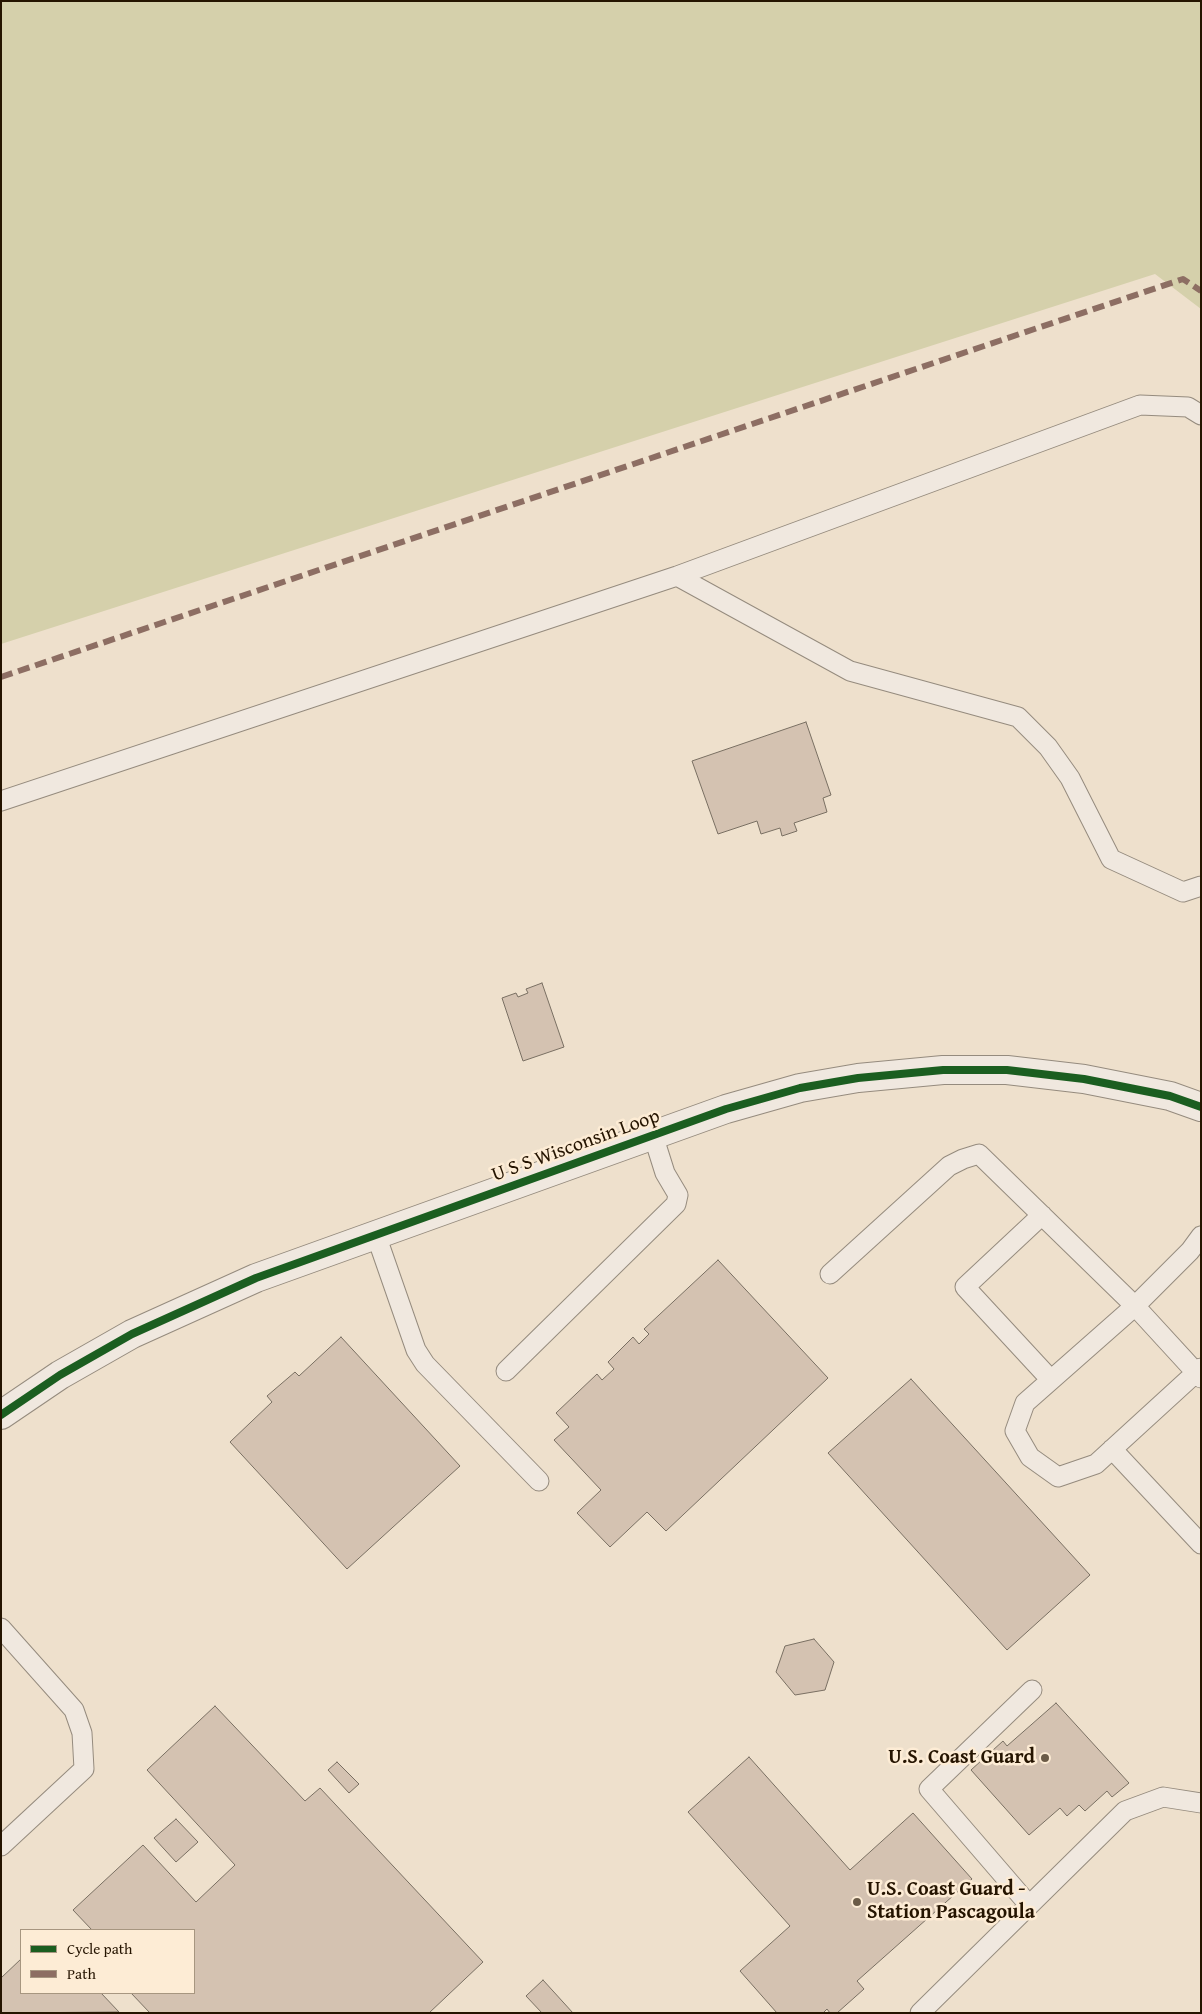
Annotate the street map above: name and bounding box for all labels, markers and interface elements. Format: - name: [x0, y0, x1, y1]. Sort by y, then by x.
- street label: U S S Wisconsin Loop: [489, 1104, 663, 1188]
- place label: U.S. Coast Guard: [888, 1746, 1035, 1770]
- marker: U.S. Coast Guard: [1039, 1752, 1051, 1764]
- place label: U.S. Coast Guard - Station Pascagoula: [867, 1878, 1035, 1925]
- marker: U.S. Coast Guard - Station Pascagoula: [851, 1896, 863, 1908]
- legend: [20, 1929, 195, 1994]
- text: Cycle path: [67, 1938, 133, 1959]
- text: Path: [67, 1963, 96, 1984]

